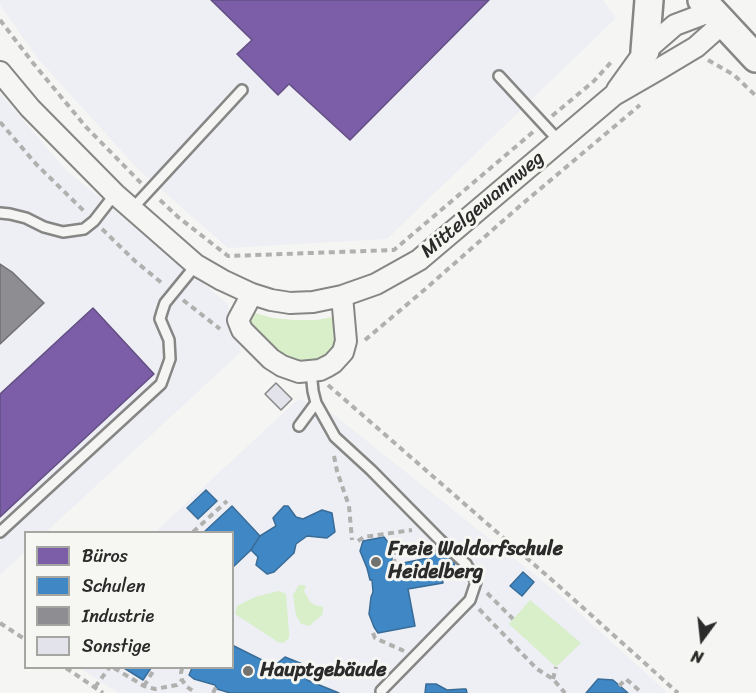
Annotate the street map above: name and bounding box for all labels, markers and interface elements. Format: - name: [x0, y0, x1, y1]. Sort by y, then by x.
- street label: Mittelgewannweg: [416, 146, 550, 264]
- legend: [24, 531, 234, 669]
- place label: Freie Waldorfschule Heidelberg: [388, 538, 563, 585]
- text: Büros: [82, 540, 128, 572]
- marker: Freie Waldorfschule Heidelberg: [369, 555, 383, 569]
- text: Schulen: [82, 570, 145, 602]
- text: Industrie: [82, 600, 154, 632]
- north arrow: [672, 609, 732, 669]
- text: Sonstige: [82, 630, 150, 662]
- text: N: [688, 641, 706, 672]
- place label: Hauptgebäude: [260, 659, 387, 683]
- marker: Hauptgebäude: [241, 664, 255, 678]

